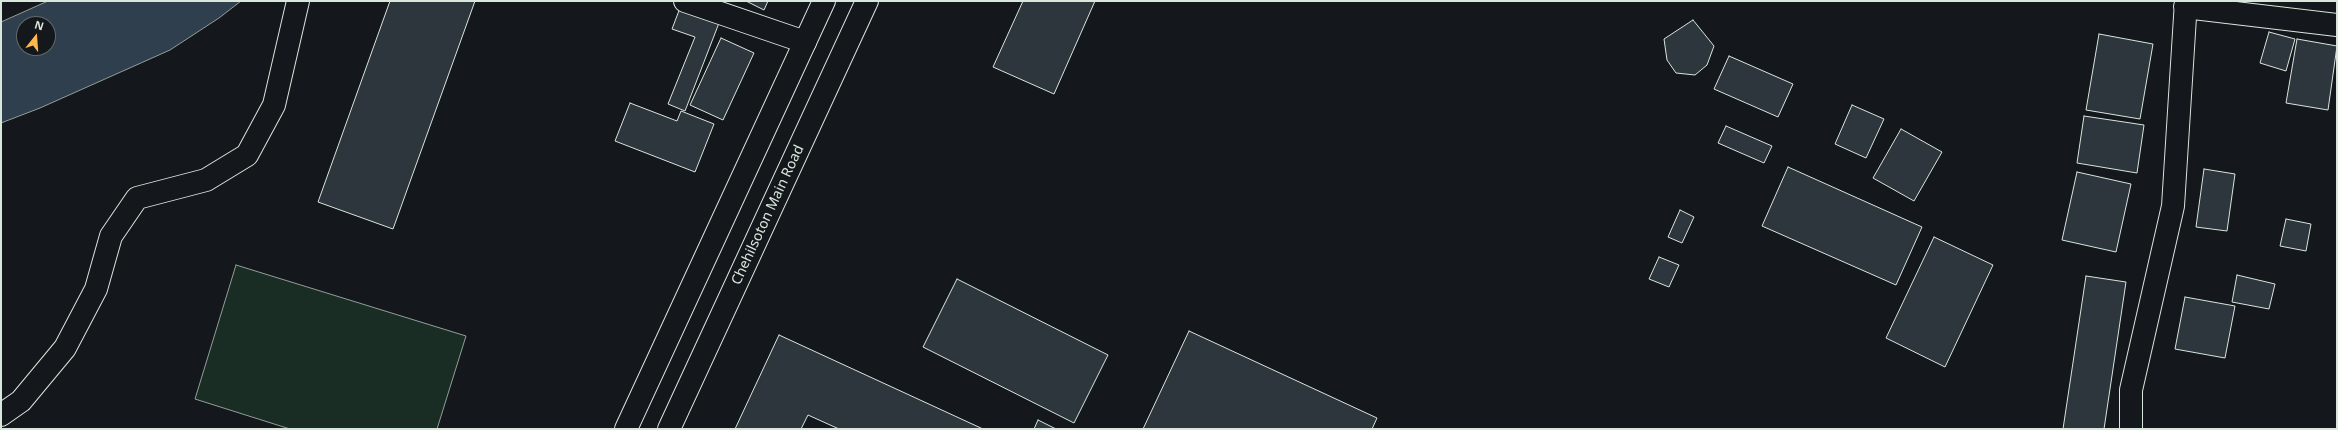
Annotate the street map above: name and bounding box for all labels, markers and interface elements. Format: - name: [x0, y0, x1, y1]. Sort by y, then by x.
- north arrow: [16, 16, 56, 56]
- text: N: [33, 17, 46, 33]
- street label: Chehilsoton Main Road: [728, 142, 808, 288]

